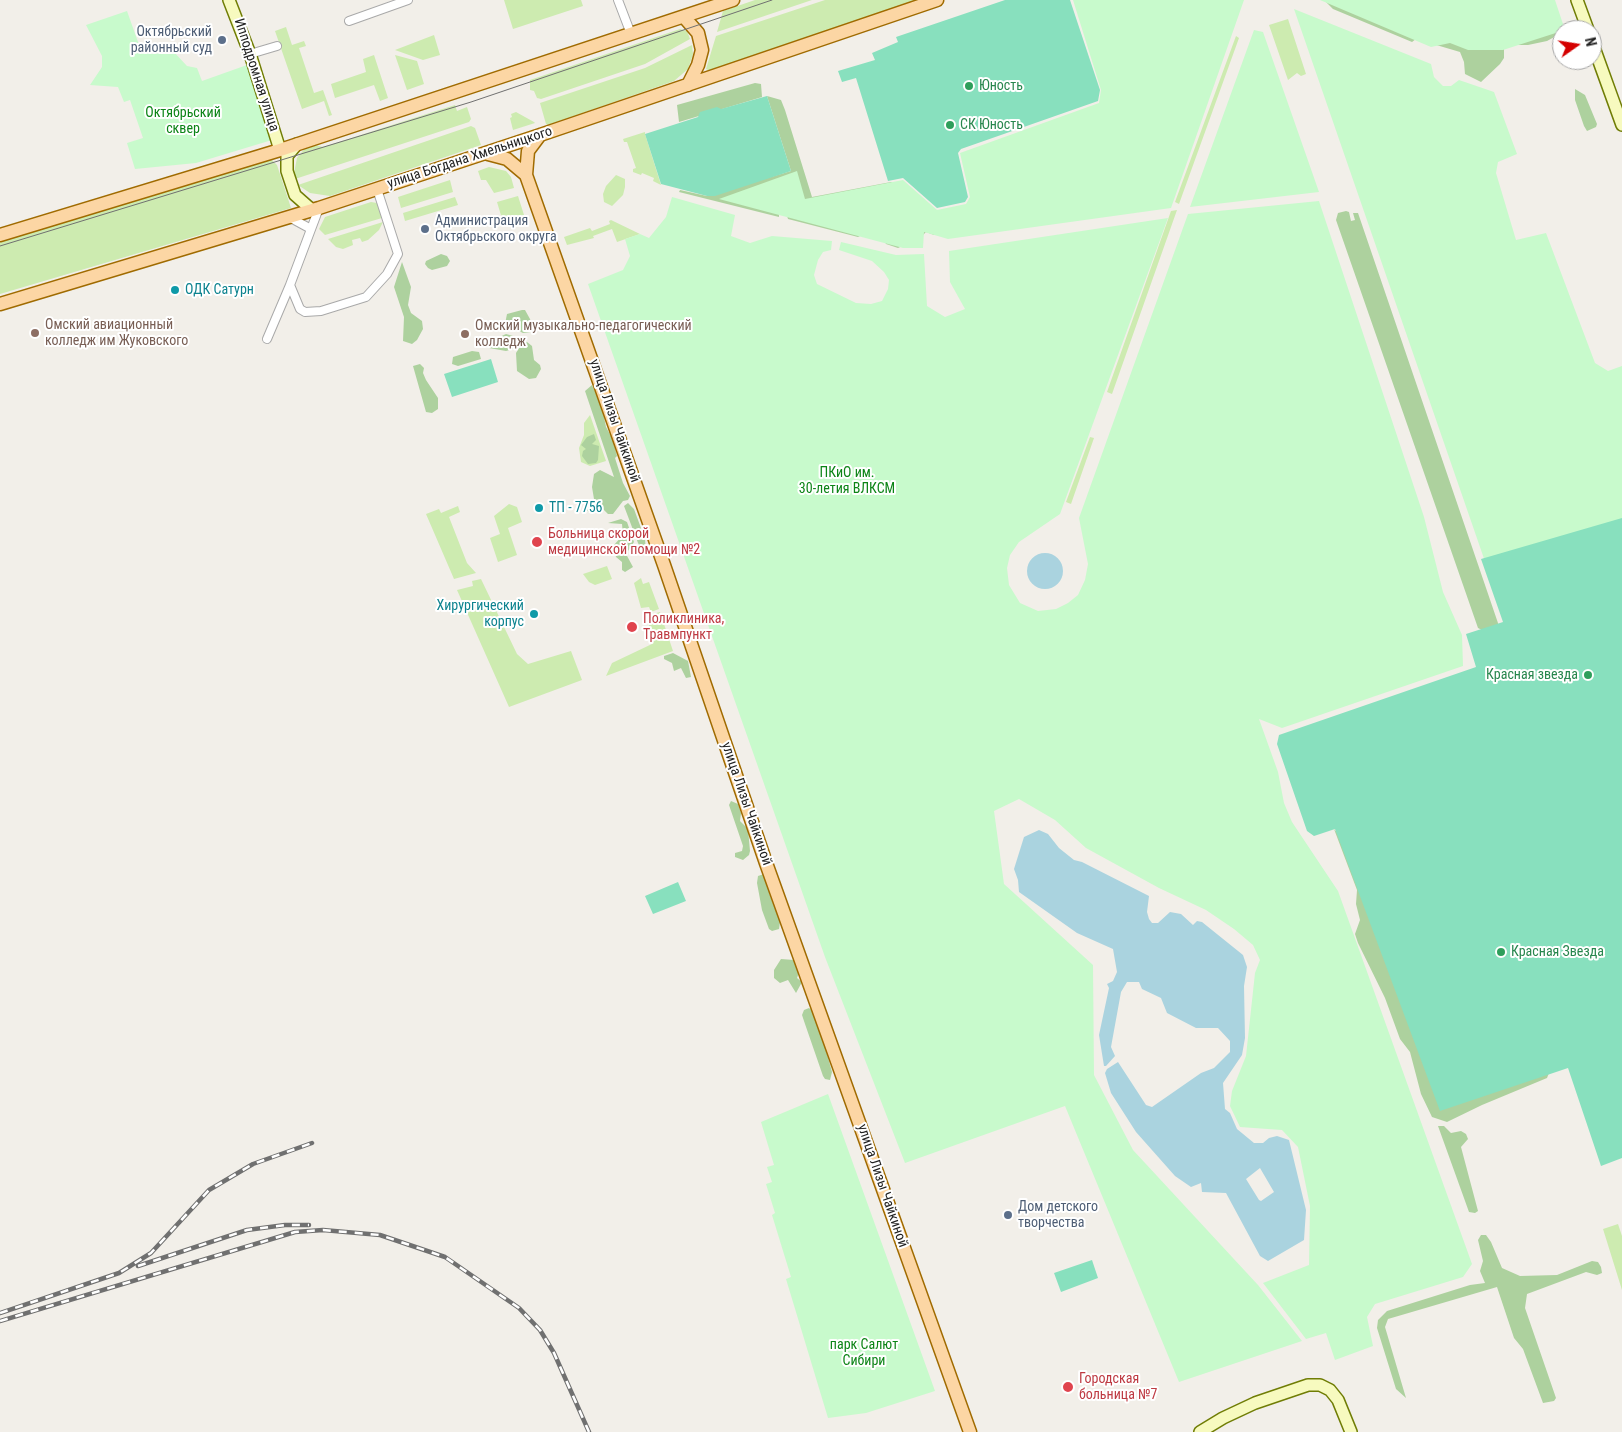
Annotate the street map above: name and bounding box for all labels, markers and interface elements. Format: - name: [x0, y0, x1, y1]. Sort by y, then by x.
- street label: Ипподромная улица: [230, 16, 282, 134]
- north arrow: [1552, 20, 1602, 70]
- place label: Октябрьский районный суд: [131, 24, 212, 56]
- marker: Октябрьский районный суд: [216, 34, 228, 46]
- text: N: [1582, 36, 1599, 48]
- place label: Юность: [979, 78, 1023, 94]
- marker: Юность: [963, 80, 975, 92]
- park label: Октябрьский сквер: [145, 105, 221, 138]
- place label: СК Юность: [960, 117, 1023, 133]
- marker: СК Юность: [944, 119, 956, 131]
- street label: улица Богдана Хмельницкого: [385, 123, 555, 193]
- place label: Администрация Октябрьского округа: [435, 213, 557, 246]
- marker: Администрация Октябрьского округа: [419, 223, 431, 235]
- place label: ОДК Сатурн: [185, 282, 254, 298]
- marker: ОДК Сатурн: [169, 284, 181, 296]
- place label: Омский авиационный колледж им Жуковского: [45, 317, 188, 350]
- place label: Омский музыкально-педагогический колледж: [475, 318, 692, 351]
- marker: Омский авиационный колледж им Жуковского: [29, 327, 41, 339]
- marker: Омский музыкально-педагогический колледж: [459, 328, 471, 340]
- street label: улица Лизы Чайкиной: [585, 357, 643, 485]
- park label: ПКиО им. 30-летия ВЛКСМ: [799, 465, 895, 498]
- place label: ТП - 7756: [549, 500, 603, 516]
- marker: ТП - 7756: [533, 502, 545, 514]
- place label: Больница скорой медицинской помощи №2: [548, 526, 700, 558]
- marker: Больница скорой медицинской помощи №2: [530, 535, 544, 549]
- place label: Хирургический корпус: [437, 598, 524, 630]
- marker: Хирургический корпус: [528, 608, 540, 620]
- place label: Поликлиника, Травмпункт: [643, 611, 724, 644]
- marker: Поликлиника, Травмпункт: [625, 620, 639, 634]
- place label: Красная звезда: [1486, 667, 1578, 683]
- marker: Красная звезда: [1582, 669, 1594, 681]
- street label: улица Лизы Чайкиной: [717, 740, 775, 868]
- place label: Красная Звезда: [1511, 944, 1604, 960]
- marker: Красная Звезда: [1495, 946, 1507, 958]
- street label: улица Лизы Чайкиной: [853, 1122, 911, 1250]
- place label: Дом детского творчества: [1018, 1199, 1098, 1232]
- marker: Дом детского творчества: [1002, 1209, 1014, 1221]
- park label: парк Салют Сибири: [830, 1337, 898, 1370]
- place label: Городская больница №7: [1079, 1371, 1157, 1404]
- marker: Городская больница №7: [1061, 1380, 1075, 1394]

